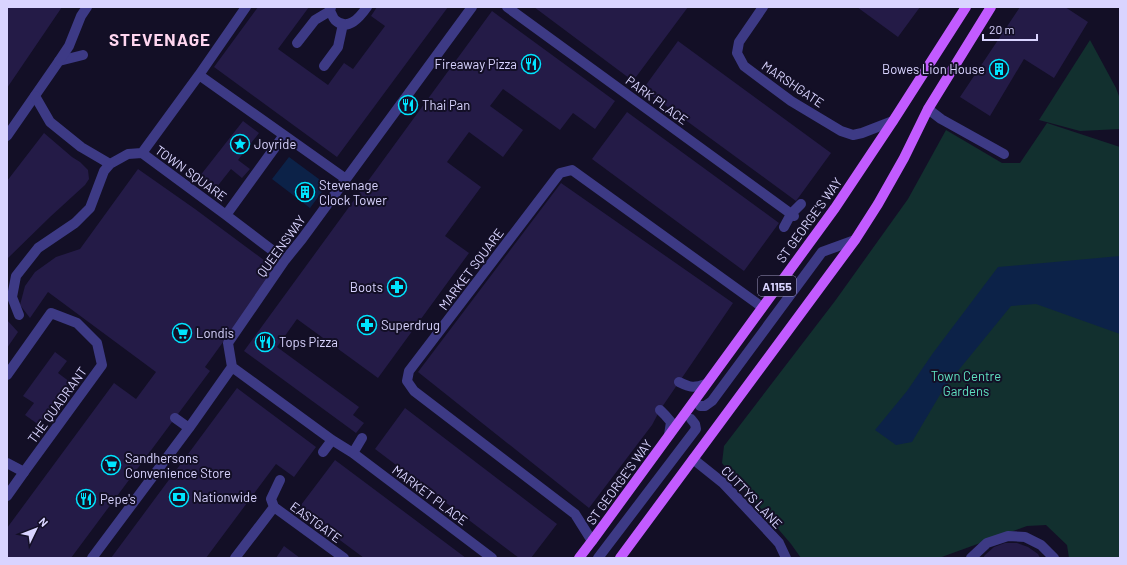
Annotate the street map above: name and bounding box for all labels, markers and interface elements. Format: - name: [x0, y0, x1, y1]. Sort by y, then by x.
- scale bar: [983, 16, 1037, 42]
- text: 20 m: [989, 22, 1015, 36]
- district label: STEVENAGE: [109, 29, 211, 49]
- restaurant icon: Fireaway Pizza: [520, 53, 542, 75]
- place label: Fireaway Pizza: [435, 56, 517, 72]
- street label: MARSHGATE: [759, 57, 827, 111]
- building icon: Bowes Lion House: [988, 58, 1010, 80]
- place label: Bowes Lion House: [882, 61, 985, 77]
- street label: PARK PLACE: [623, 72, 691, 128]
- restaurant icon: Thai Pan: [397, 94, 419, 116]
- place label: Thai Pan: [422, 97, 470, 113]
- place icon: Joyride: [229, 133, 251, 155]
- place label: Joyride: [254, 136, 296, 152]
- street label: TOWN SQUARE: [152, 142, 230, 204]
- street label: ST GEORGE'S WAY: [773, 174, 845, 266]
- place label: Stevenage Clock Tower: [319, 177, 387, 208]
- building icon: Stevenage Clock Tower: [294, 181, 316, 203]
- street label: QUEENSWAY: [253, 212, 309, 280]
- street label: MARKET SQUARE: [435, 225, 507, 313]
- pharmacy icon: Boots: [386, 276, 408, 298]
- road number: A1155: [758, 276, 796, 296]
- place label: Boots: [350, 279, 383, 295]
- pharmacy icon: Superdrug: [356, 314, 378, 336]
- place label: Superdrug: [381, 317, 440, 333]
- supermarket icon: Londis: [171, 322, 193, 344]
- place label: Londis: [196, 325, 234, 341]
- restaurant icon: Tops Pizza: [254, 331, 276, 353]
- place label: Tops Pizza: [279, 334, 338, 350]
- street label: THE QUADRANT: [24, 364, 90, 446]
- park label: Town Centre Gardens: [931, 368, 1001, 399]
- street label: ST GEORGE'S WAY: [583, 436, 655, 528]
- place label: Sandhersons Convenience Store: [125, 450, 231, 481]
- supermarket icon: Sandhersons Convenience Store: [100, 454, 122, 476]
- street label: MARKET PLACE: [389, 462, 471, 529]
- street label: CUTTYS LANE: [718, 462, 786, 532]
- bank icon: Nationwide: [168, 486, 190, 508]
- restaurant icon: Pepe's: [75, 488, 97, 510]
- place label: Nationwide: [193, 489, 257, 505]
- place label: Pepe's: [100, 491, 136, 507]
- street label: EASTGATE: [287, 498, 345, 546]
- north arrow: [16, 509, 56, 549]
- text: N: [36, 515, 51, 529]

